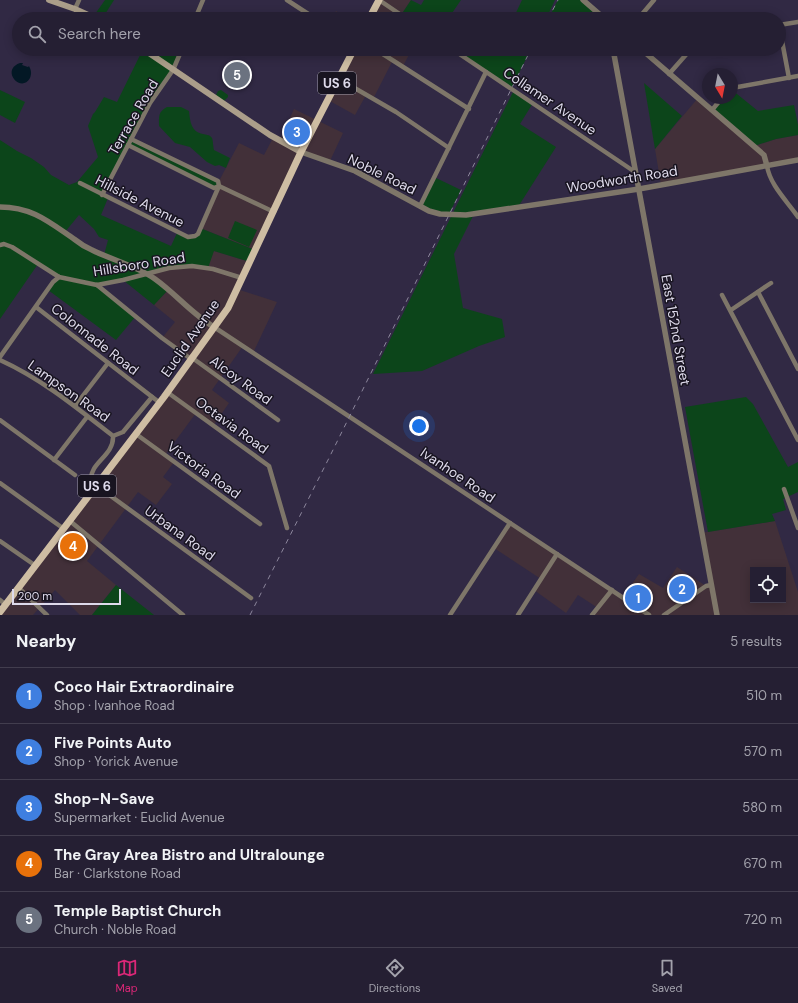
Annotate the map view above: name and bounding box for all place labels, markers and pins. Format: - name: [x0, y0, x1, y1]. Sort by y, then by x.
- pin: 5: [224, 60, 250, 90]
- pin: 3: [284, 117, 310, 147]
- pin: 4: [60, 531, 86, 561]
- pin: 2: [669, 574, 695, 604]
- pin: 1: [625, 583, 651, 613]

